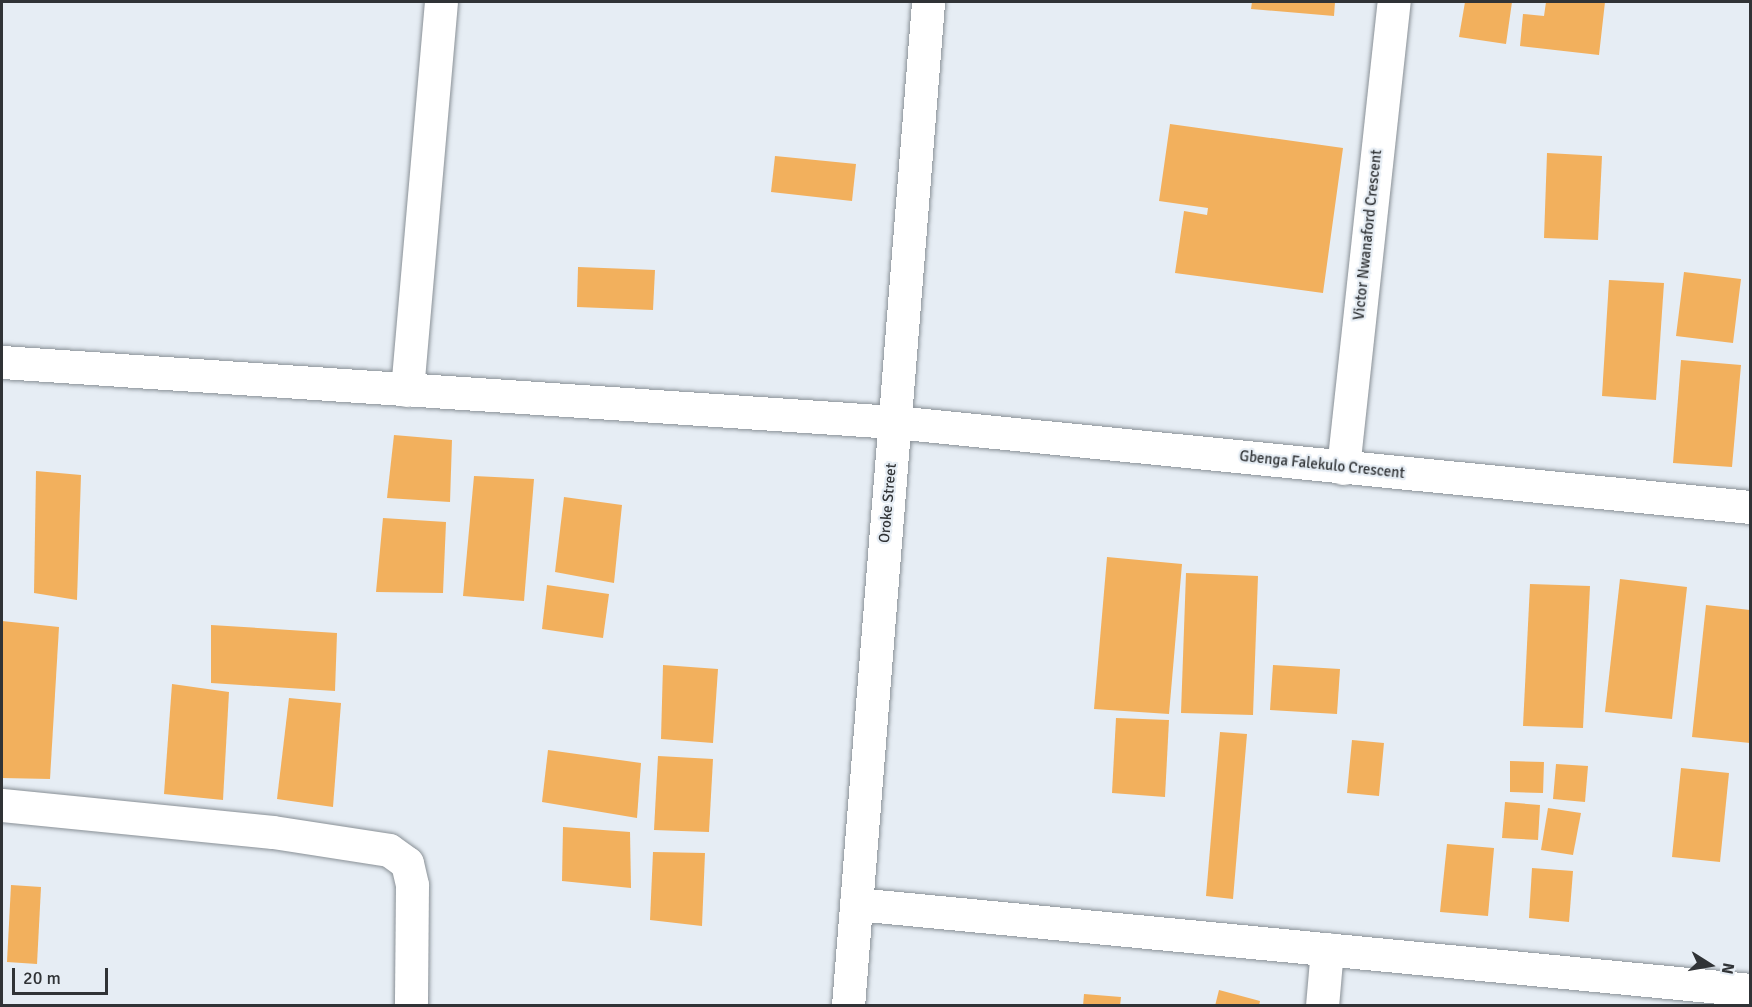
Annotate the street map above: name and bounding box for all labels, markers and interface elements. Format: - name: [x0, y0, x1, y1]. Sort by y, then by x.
- street label: Victor Nwanaford Crescent: [1350, 149, 1386, 321]
- street label: Gbenga Falekulo Crescent: [1239, 447, 1405, 483]
- street label: Oroke Street: [876, 462, 900, 544]
- north arrow: [1680, 935, 1740, 995]
- scale bar: [15, 956, 111, 994]
- text: N: [1717, 961, 1739, 976]
- text: 20 m: [23, 967, 61, 989]

